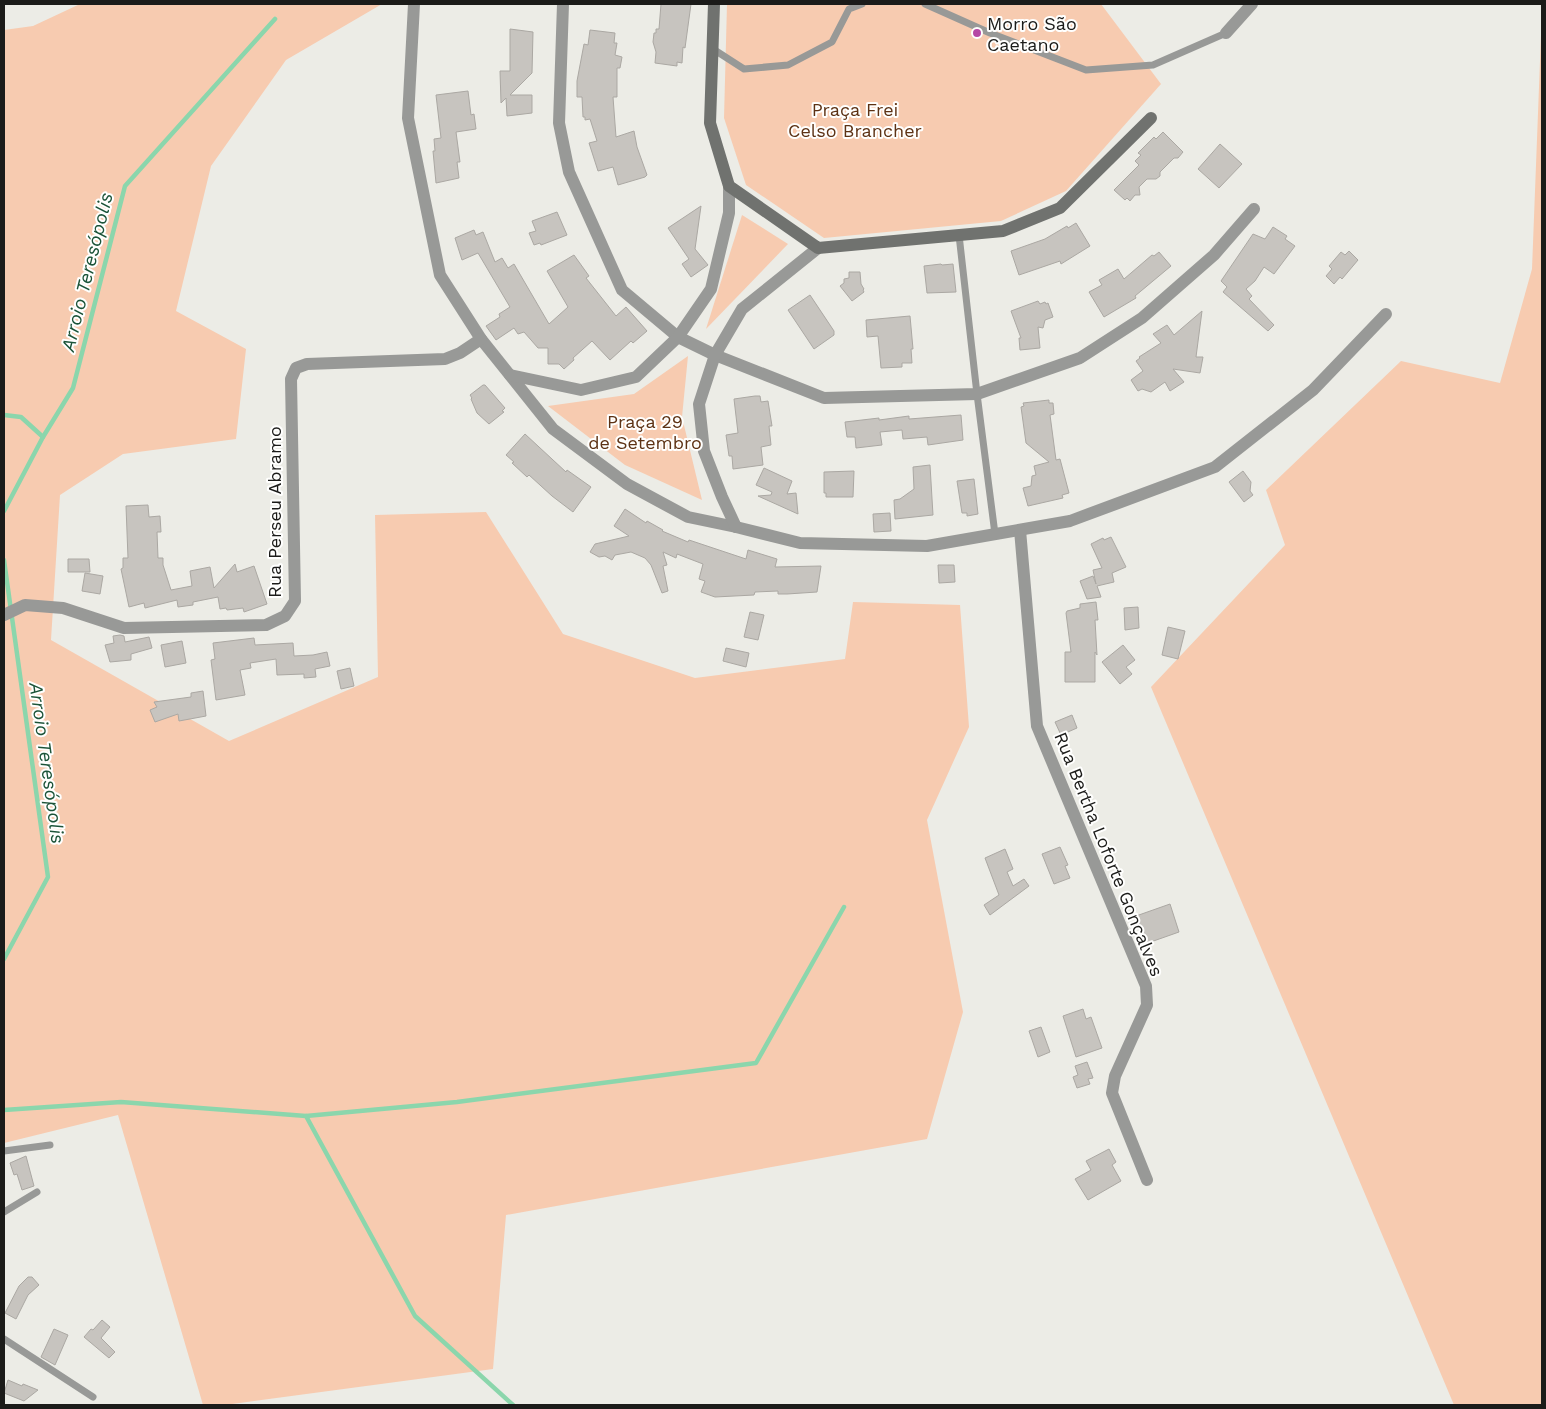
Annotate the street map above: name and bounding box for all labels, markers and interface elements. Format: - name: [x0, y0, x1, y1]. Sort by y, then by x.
- place label: Morro São Caetano: [987, 13, 1077, 55]
- marker: Morro São Caetano: [971, 27, 983, 39]
- park label: Praça Frei Celso Brancher: [788, 99, 922, 141]
- water label: Arroio Teresópolis: [56, 190, 118, 355]
- park label: Praça 29 de Setembro: [588, 411, 702, 453]
- street label: Rua Perseu Abramo: [264, 426, 285, 598]
- water label: Arroio Teresópolis: [24, 680, 70, 845]
- street label: Rua Bertha Loforte Gonçalves: [1050, 729, 1168, 979]

